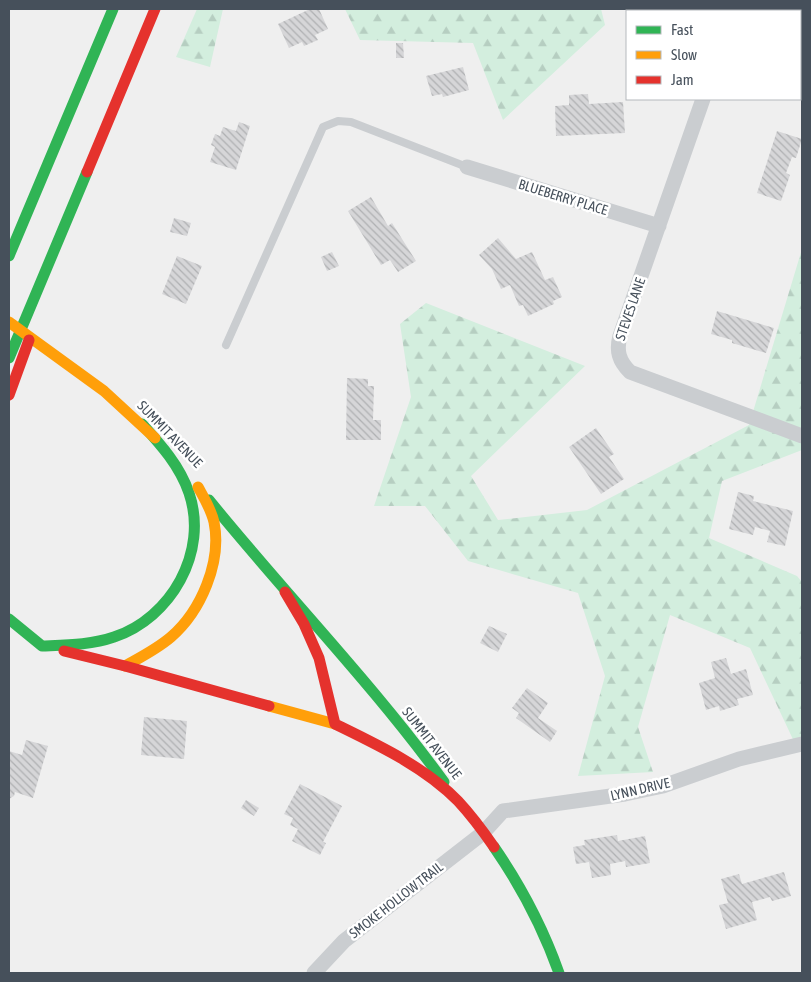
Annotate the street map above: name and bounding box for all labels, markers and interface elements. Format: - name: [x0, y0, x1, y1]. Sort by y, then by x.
- legend: [626, 10, 801, 100]
- text: Fast: [671, 21, 693, 38]
- text: Slow: [671, 46, 697, 63]
- text: Jam: [671, 71, 694, 88]
- street label: BLUEBERRY PLACE: [517, 176, 609, 218]
- street label: STEVES LANE: [612, 276, 648, 342]
- street label: SUMMIT AVENUE: [134, 397, 206, 471]
- street label: SUMMIT AVENUE: [399, 704, 465, 782]
- street label: LYNN DRIVE: [609, 774, 671, 804]
- street label: SMOKE HOLLOW TRAIL: [346, 858, 446, 941]

